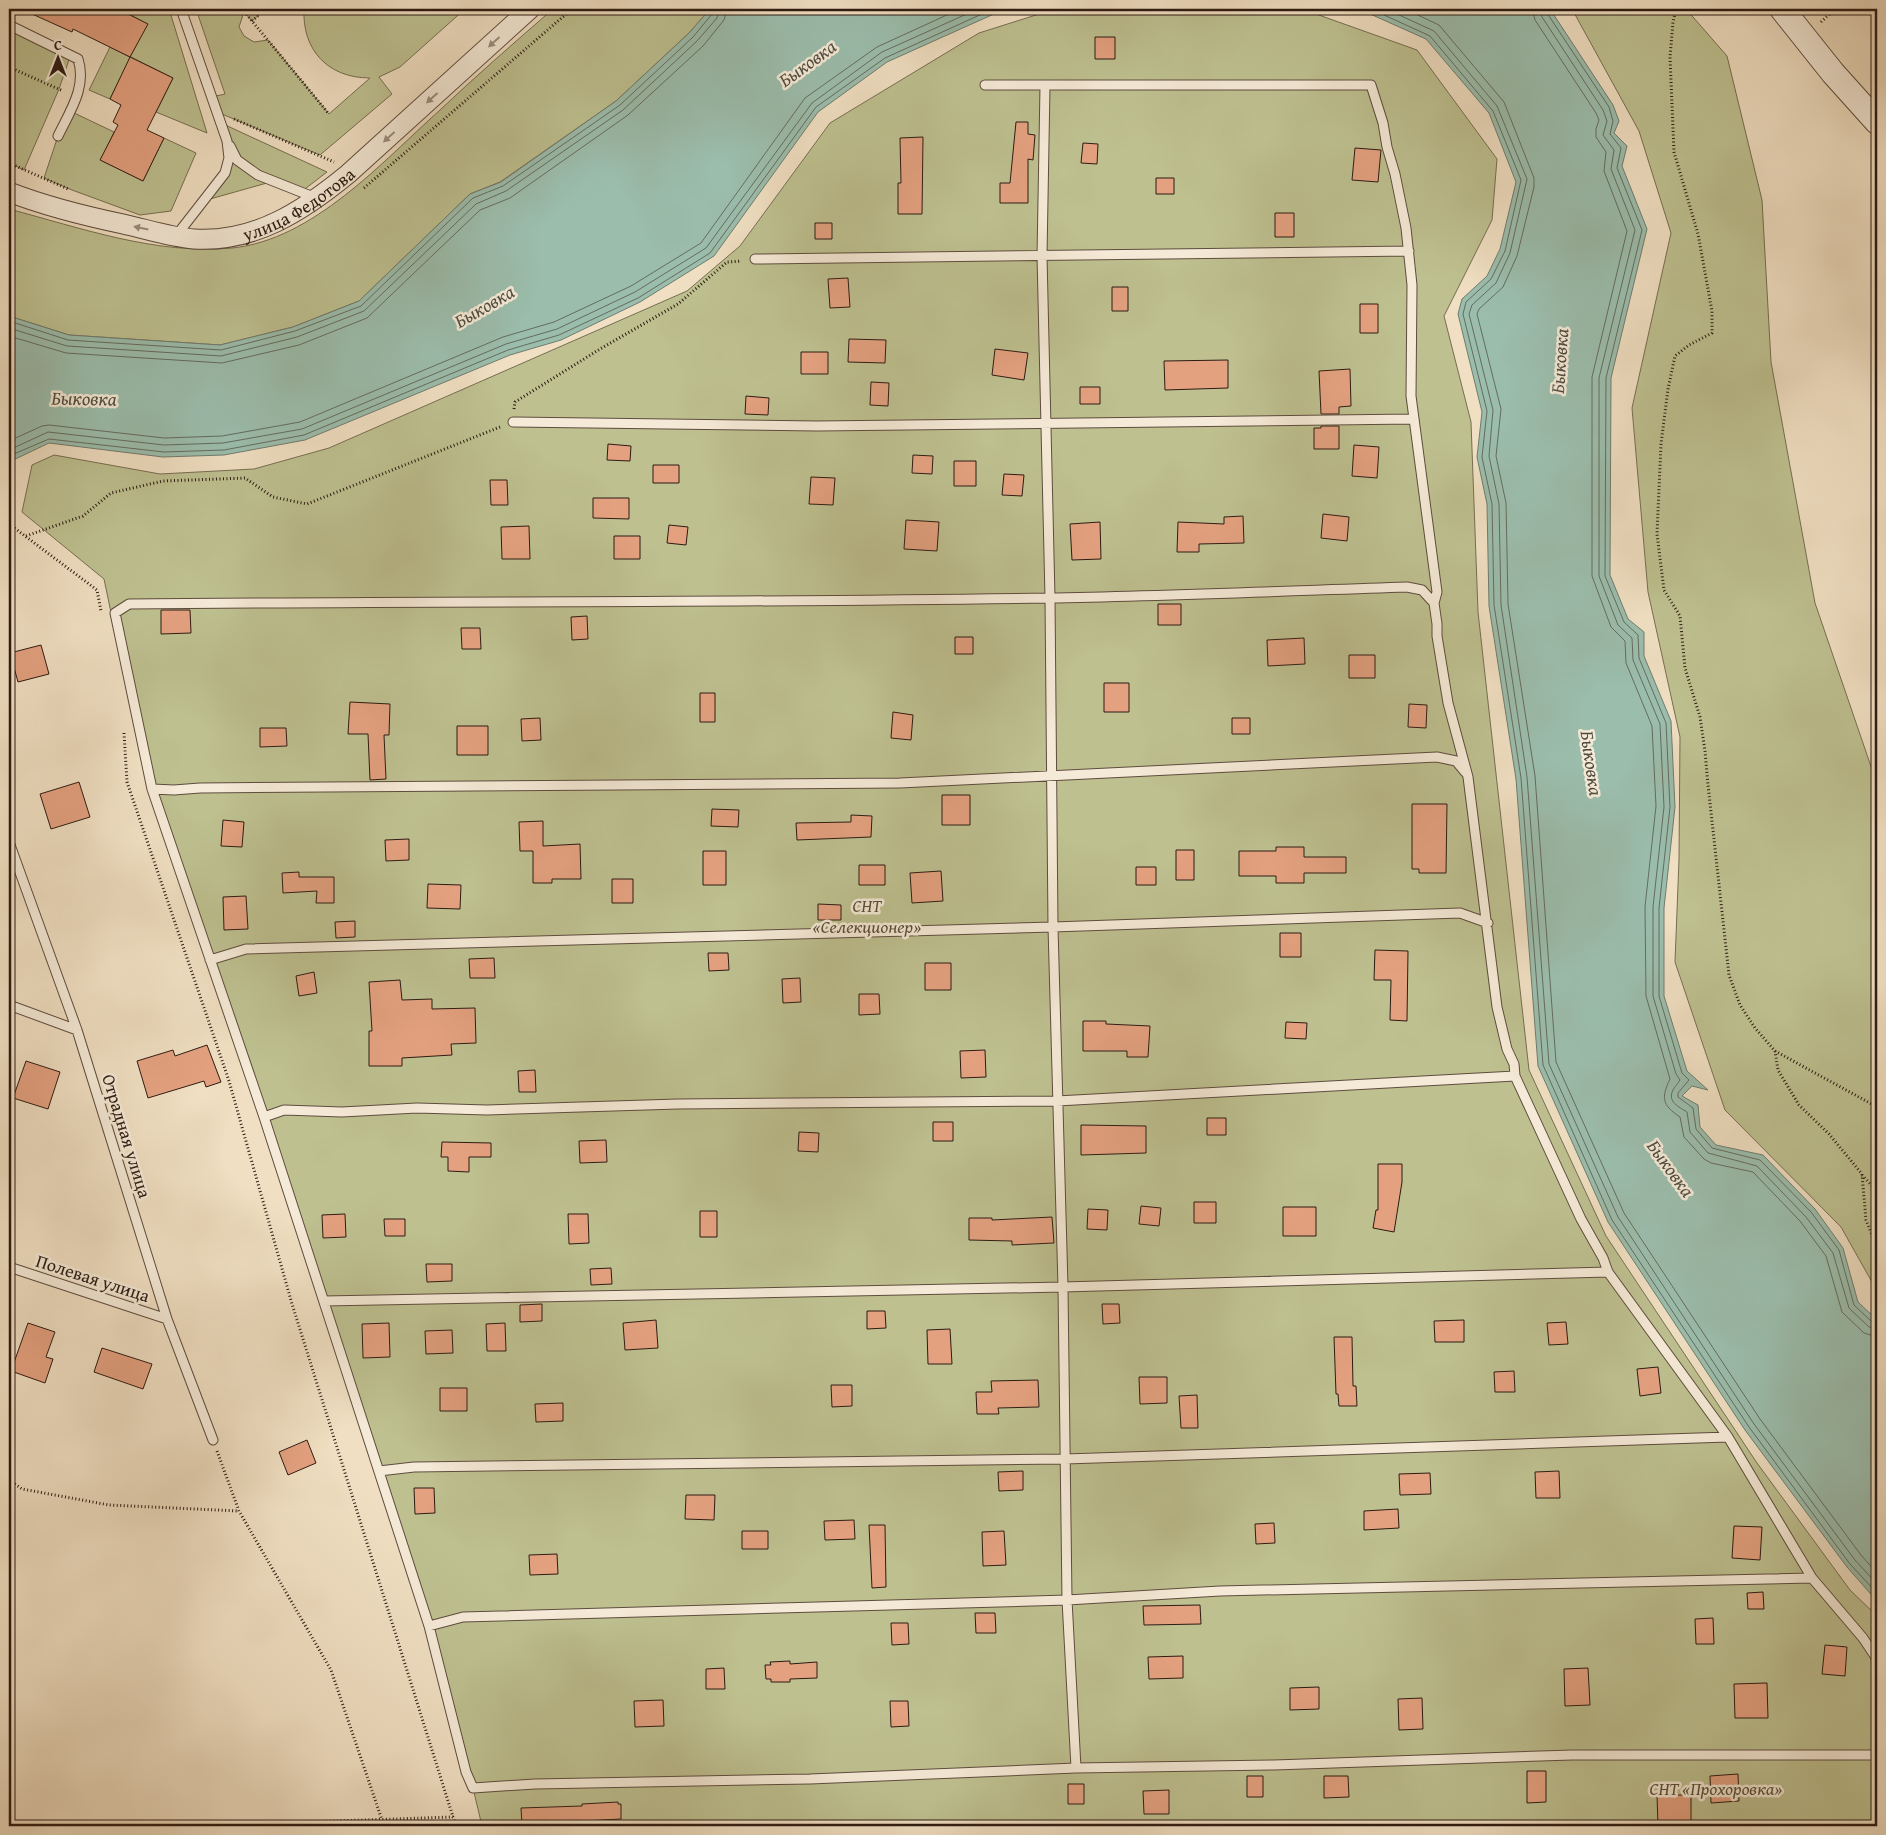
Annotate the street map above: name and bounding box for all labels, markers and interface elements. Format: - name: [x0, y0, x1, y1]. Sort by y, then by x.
- north arrow: [32, 32, 82, 82]
- water label: Быковка: [772, 32, 842, 94]
- text: С: [54, 35, 62, 55]
- one-way arrow: [487, 36, 500, 47]
- one-way arrow: [426, 92, 438, 104]
- one-way arrow: [383, 131, 395, 143]
- street label: улица Федотова: [238, 160, 361, 248]
- one-way arrow: [133, 224, 148, 232]
- water label: Быковка: [449, 277, 520, 334]
- water label: Быковка: [1543, 327, 1575, 395]
- water label: Быковка: [51, 383, 117, 413]
- water label: Быковка: [1574, 729, 1610, 798]
- park label: СНТ «Селекционер»: [813, 892, 921, 940]
- street label: Отрадная улица: [95, 1071, 159, 1202]
- water label: Быковка: [1640, 1133, 1702, 1203]
- street label: Полевая улица: [33, 1247, 154, 1309]
- park label: СНТ «Прохоровка»: [1650, 1775, 1782, 1802]

